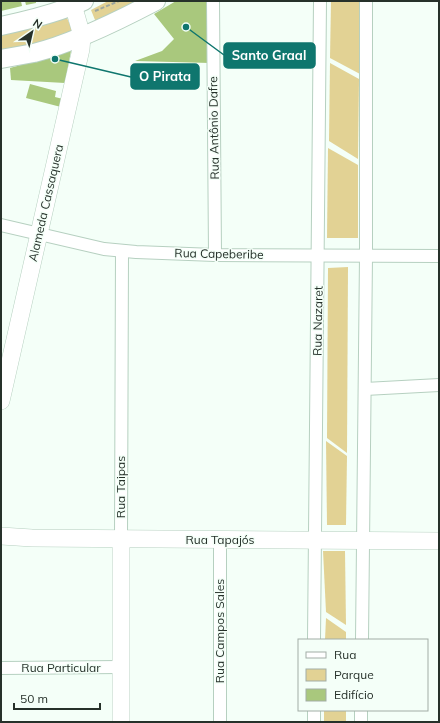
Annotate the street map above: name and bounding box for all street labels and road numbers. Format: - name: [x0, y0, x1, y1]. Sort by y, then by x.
- street label: Rua Antônio Dafre: [205, 76, 222, 180]
- street label: Alameda Cassaquera: [25, 143, 66, 263]
- street label: Rua Capeberibe: [174, 245, 264, 262]
- street label: Rua Nazaret: [309, 286, 326, 356]
- street label: Rua Taipas: [113, 456, 128, 518]
- street label: Rua Tapajós: [185, 532, 255, 547]
- street label: Rua Campos Sales: [212, 579, 227, 683]
- street label: Rua Particular: [21, 660, 101, 675]

